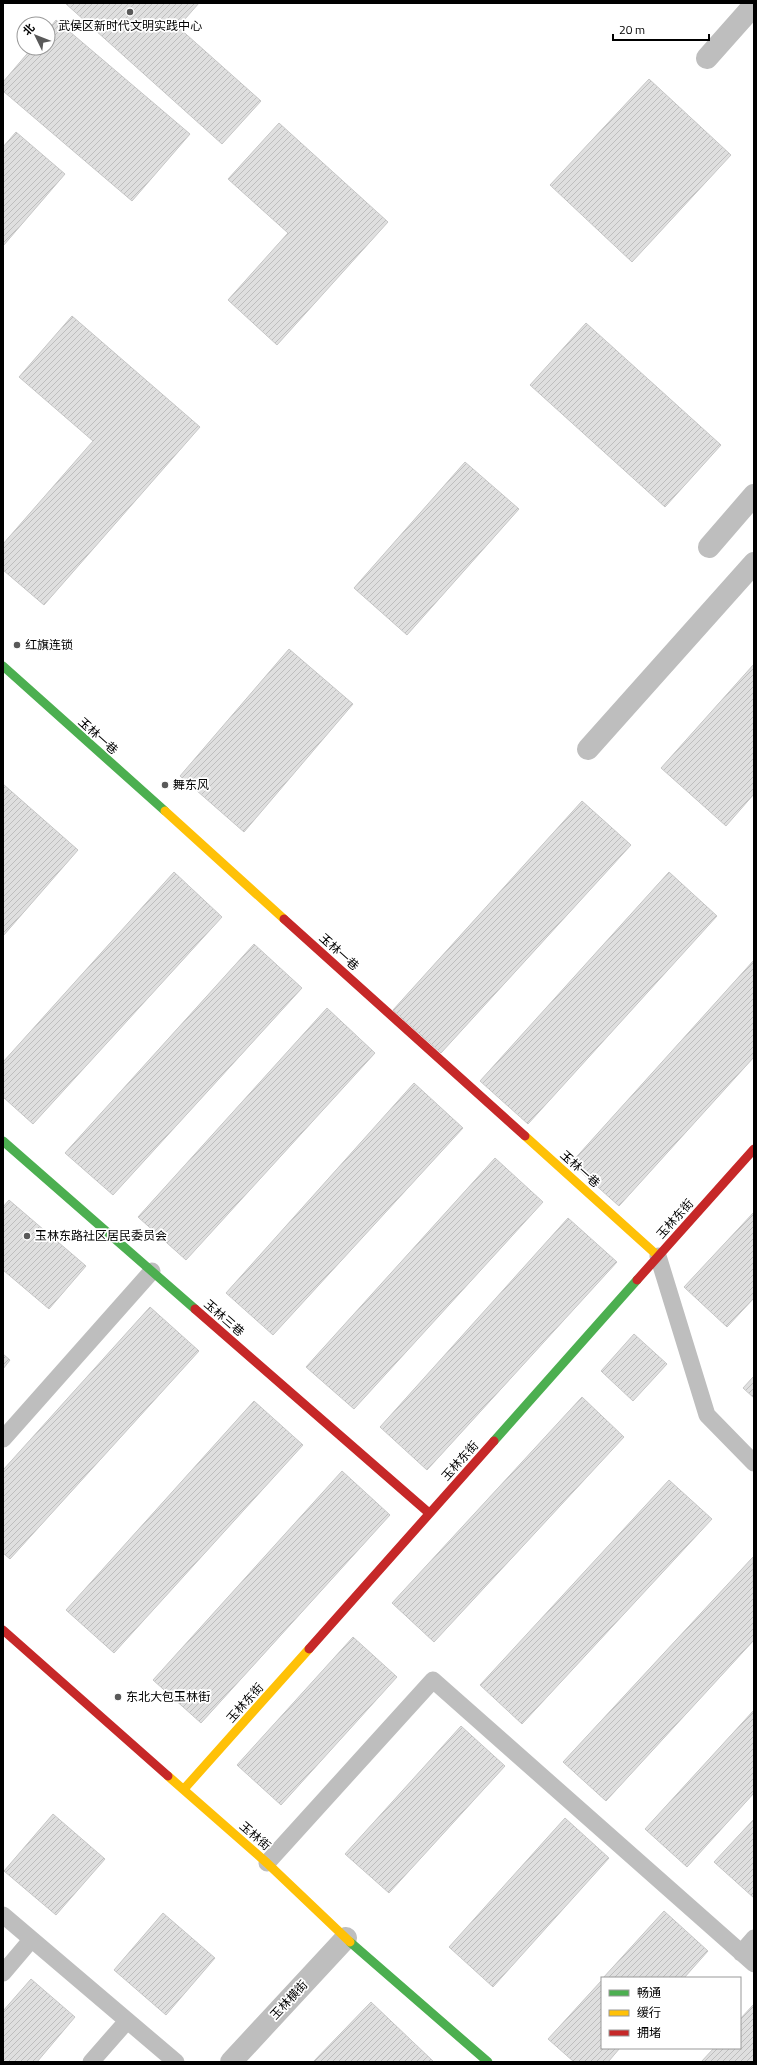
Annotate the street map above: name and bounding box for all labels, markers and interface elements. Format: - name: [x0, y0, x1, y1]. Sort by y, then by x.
- marker: 武侯区新时代文明实践中心: [125, 7, 135, 17]
- north arrow: [16, 16, 56, 56]
- place label: 武侯区新时代文明实践中心: [58, 16, 202, 35]
- scale bar: [613, 16, 709, 42]
- text: 北: [19, 20, 38, 39]
- text: 20 m: [619, 20, 645, 39]
- place label: 红旗连锁: [25, 635, 73, 654]
- marker: 红旗连锁: [12, 640, 22, 650]
- street label: 玉林一巷: [74, 713, 123, 759]
- place label: 舞东风: [173, 775, 209, 794]
- marker: 舞东风: [160, 780, 170, 790]
- street label: 玉林一巷: [315, 929, 364, 975]
- street label: 玉林一巷: [556, 1146, 605, 1192]
- street label: 玉林东街: [652, 1194, 698, 1243]
- place label: 玉林东路社区居民委员会: [35, 1226, 167, 1245]
- marker: 玉林东路社区居民委员会: [22, 1231, 32, 1241]
- street label: 玉林三巷: [200, 1295, 249, 1341]
- street label: 玉林东街: [437, 1436, 483, 1485]
- street label: 玉林东街: [222, 1678, 268, 1727]
- place label: 东北大包玉林街: [126, 1687, 210, 1706]
- marker: 东北大包玉林街: [113, 1692, 123, 1702]
- street label: 玉林街: [236, 1817, 275, 1855]
- street label: 玉林横街: [265, 1976, 312, 2024]
- legend: [601, 1977, 741, 2049]
- text: 畅通: [637, 1983, 661, 2002]
- text: 缓行: [637, 2003, 661, 2022]
- text: 拥堵: [637, 2023, 661, 2042]

